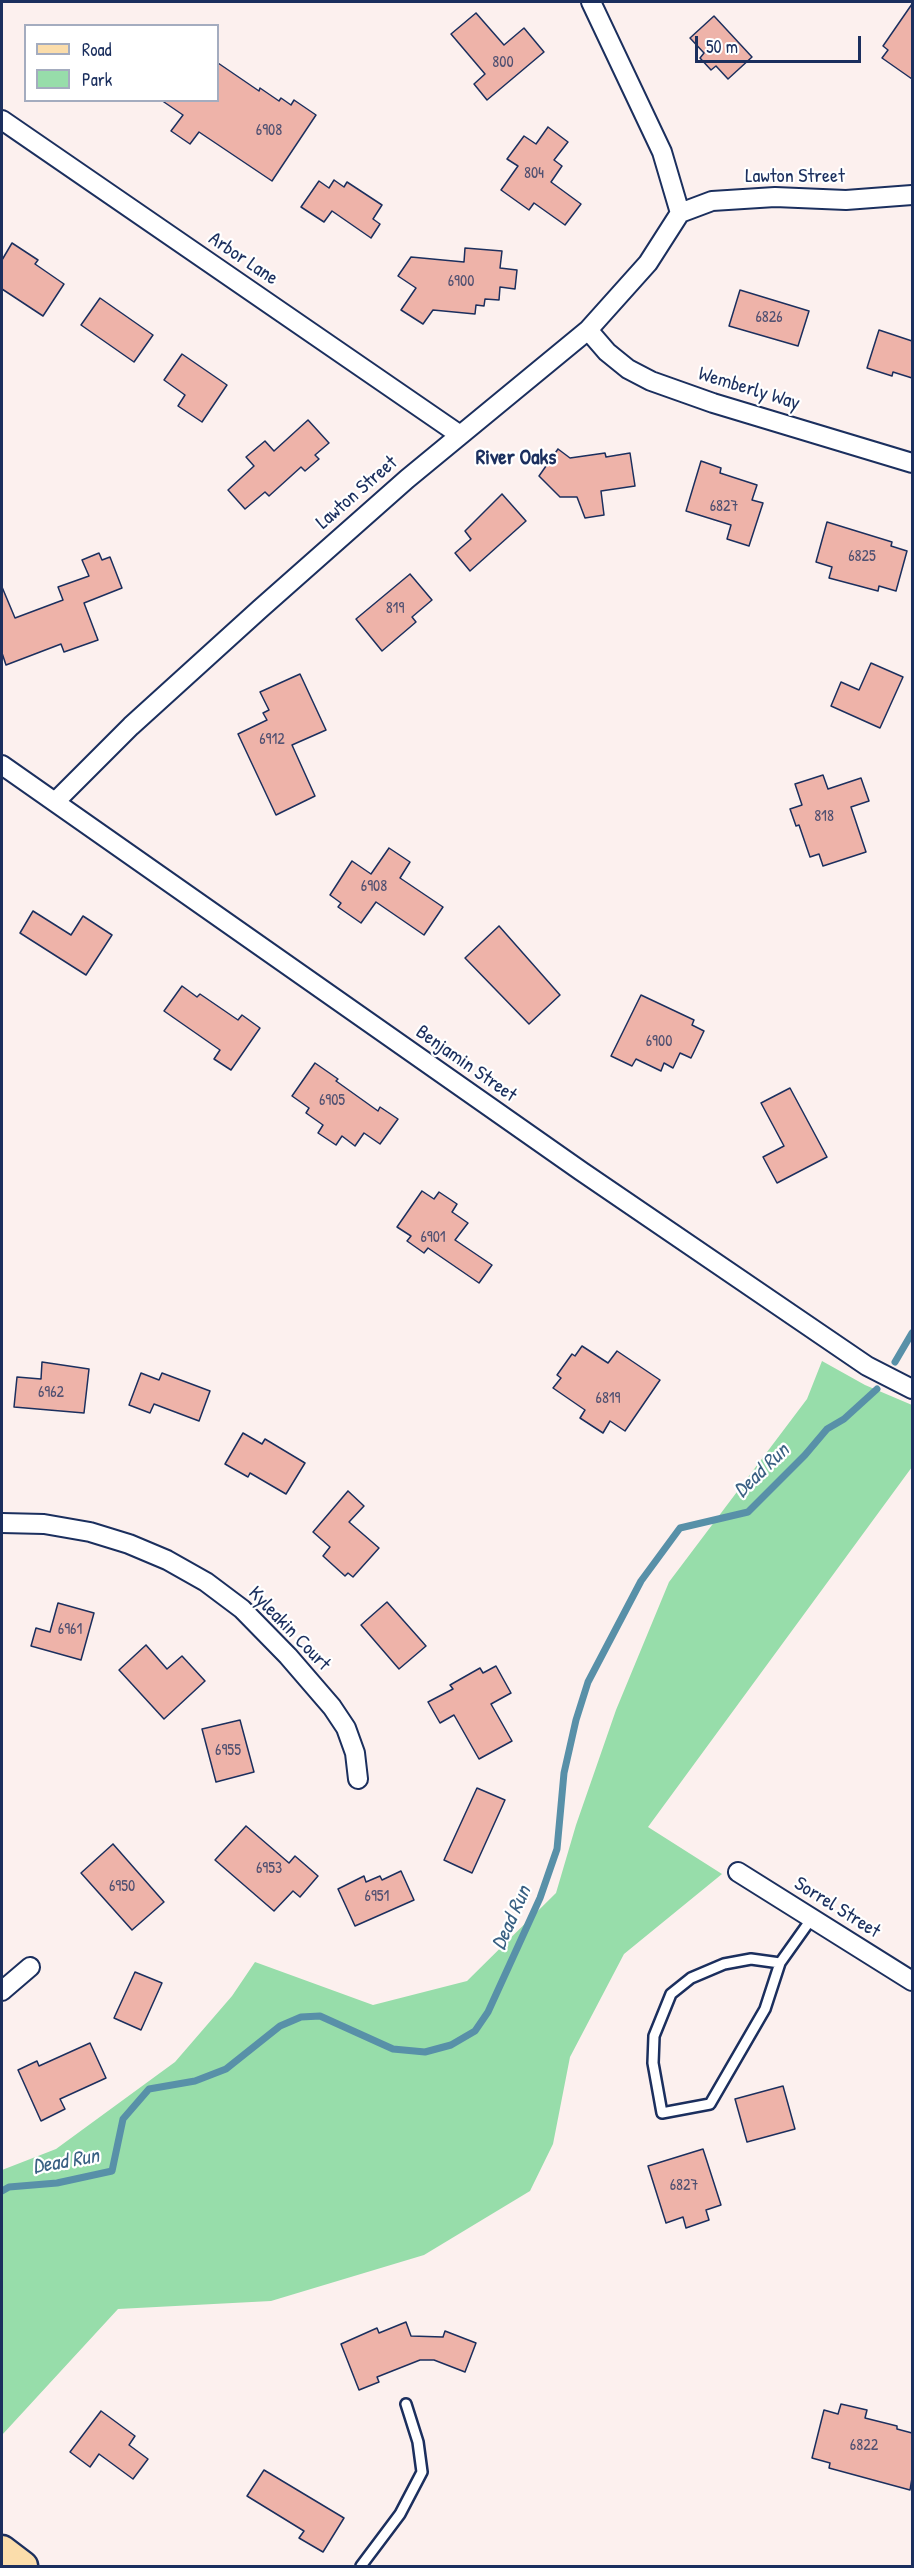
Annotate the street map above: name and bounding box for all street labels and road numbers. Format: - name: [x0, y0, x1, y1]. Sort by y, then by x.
- street label: Lawton Street: [745, 165, 845, 189]
- street label: Arbor Lane: [204, 227, 282, 291]
- street label: Wemberly Way: [695, 362, 803, 416]
- street label: Lawton Street: [312, 451, 402, 535]
- street label: Benjamin Street: [411, 1020, 521, 1108]
- street label: Kyleakin Court: [243, 1582, 335, 1676]
- street label: Sorrel Street: [789, 1872, 885, 1944]

